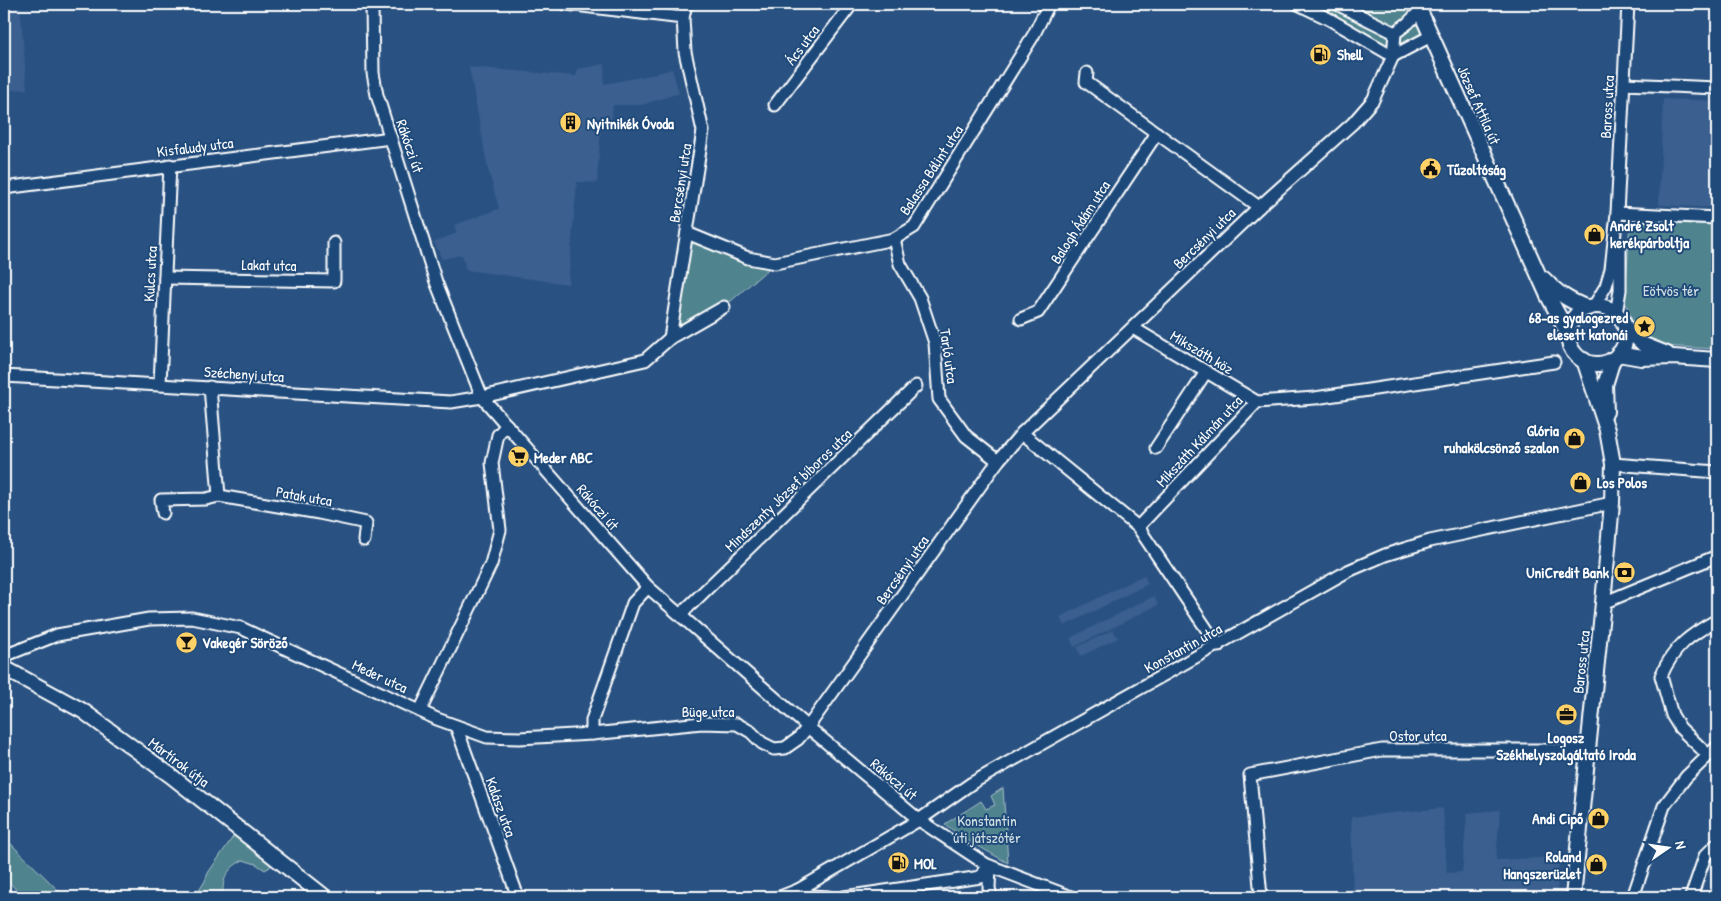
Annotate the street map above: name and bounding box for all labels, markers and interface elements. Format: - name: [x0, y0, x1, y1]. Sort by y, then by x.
- street label: Ács utca: [780, 21, 824, 69]
- fuel station icon: Shell: [1309, 42, 1333, 66]
- place label: Shell: [1337, 44, 1363, 65]
- street label: József Attila út: [1452, 62, 1506, 148]
- street label: Baross utca: [1595, 75, 1619, 139]
- building icon: Nyitnikék Óvoda: [559, 111, 583, 135]
- place label: Nyitnikék Óvoda: [587, 113, 674, 135]
- street label: Rákóczi út: [391, 116, 429, 176]
- street label: Balassa Bálint utca: [894, 121, 968, 219]
- street label: Kisfaludy utca: [156, 132, 234, 162]
- street label: Bercsényi utca: [663, 142, 697, 224]
- public building icon: Tűzoltóság: [1419, 157, 1443, 181]
- place label: Tűzoltóság: [1446, 159, 1506, 181]
- street label: Balogh Ádám utca: [1045, 176, 1115, 268]
- street label: Bercsényi utca: [1168, 203, 1240, 273]
- place label: André Zsolt kerékpárboltja: [1610, 215, 1689, 254]
- shop icon: André Zsolt kerékpárboltja: [1582, 222, 1606, 246]
- street label: Kulcs utca: [138, 246, 162, 302]
- street label: Lakat utca: [241, 254, 297, 276]
- park label: Eötvös tér: [1643, 280, 1699, 301]
- place label: 68-as gyalogezred elesett katonái: [1529, 307, 1628, 345]
- place icon: 68-as gyalogezred elesett katonái: [1632, 314, 1656, 338]
- street label: Mikszáth köz: [1167, 325, 1238, 379]
- street label: Tarló utca: [935, 327, 963, 385]
- street label: Széchenyi utca: [203, 361, 285, 387]
- street label: Mikszáth Kálmán utca: [1151, 390, 1247, 491]
- place label: Glória ruhakölcsönző szalon: [1444, 420, 1559, 458]
- street label: Mindszenty József bíboros utca: [720, 424, 856, 556]
- shop icon: Glória ruhakölcsönző szalon: [1563, 427, 1587, 451]
- supermarket icon: Meder ABC: [506, 445, 530, 469]
- place label: Meder ABC: [534, 447, 593, 468]
- shop icon: Los Polos: [1569, 470, 1593, 494]
- place label: Los Polos: [1597, 472, 1647, 493]
- street label: Rákóczi út: [572, 479, 625, 535]
- street label: Patak utca: [274, 481, 334, 511]
- street label: Bercsényi utca: [871, 531, 934, 609]
- bank icon: UniCredit Bank: [1613, 560, 1637, 584]
- place label: UniCredit Bank: [1526, 562, 1610, 583]
- street label: Konstantin utca: [1140, 618, 1226, 678]
- street label: Baross utca: [1567, 629, 1595, 695]
- bar icon: Vakegér Söröző: [174, 630, 198, 654]
- place label: Vakegér Söröző: [202, 632, 288, 654]
- street label: Meder utca: [349, 654, 411, 698]
- street label: Büge utca: [682, 701, 734, 722]
- office icon: Logosz Székhelyszolgáltató Iroda: [1554, 702, 1578, 726]
- street label: Ostor utca: [1389, 725, 1447, 746]
- place label: Logosz Székhelyszolgáltató Iroda: [1496, 727, 1636, 766]
- street label: Mártírok útja: [144, 732, 214, 792]
- street label: Rákóczi út: [866, 753, 923, 805]
- street label: Kalász utca: [481, 774, 522, 840]
- shop icon: Andi Cipő: [1587, 806, 1611, 830]
- place label: Andi Cipő: [1532, 808, 1583, 830]
- park label: Konstantin úti játszótér: [953, 810, 1021, 848]
- north arrow: [1644, 824, 1694, 874]
- text: N: [1671, 839, 1691, 851]
- place label: Roland Hangszerüzlet: [1503, 846, 1582, 885]
- fuel station icon: MOL: [886, 851, 910, 875]
- place label: MOL: [914, 853, 937, 874]
- shop icon: Roland Hangszerüzlet: [1585, 853, 1609, 877]

